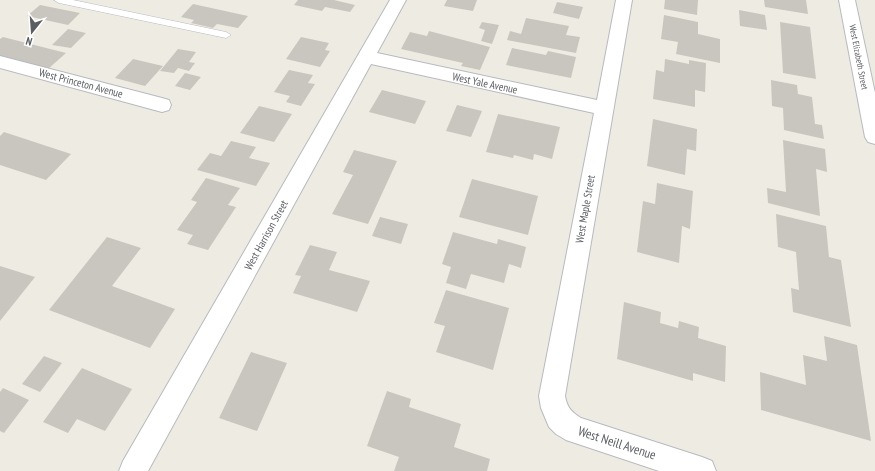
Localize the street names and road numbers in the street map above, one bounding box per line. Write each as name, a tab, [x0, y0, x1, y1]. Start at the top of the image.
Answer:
street label: West Elizabeth Street	[847, 23, 871, 91]
street label: West Princeton Avenue	[38, 65, 125, 101]
street label: West Yale Avenue	[451, 69, 519, 97]
street label: West Maple Street	[572, 174, 598, 244]
street label: West Harrison Street	[241, 198, 291, 272]
street label: West Neill Avenue	[576, 422, 658, 464]

